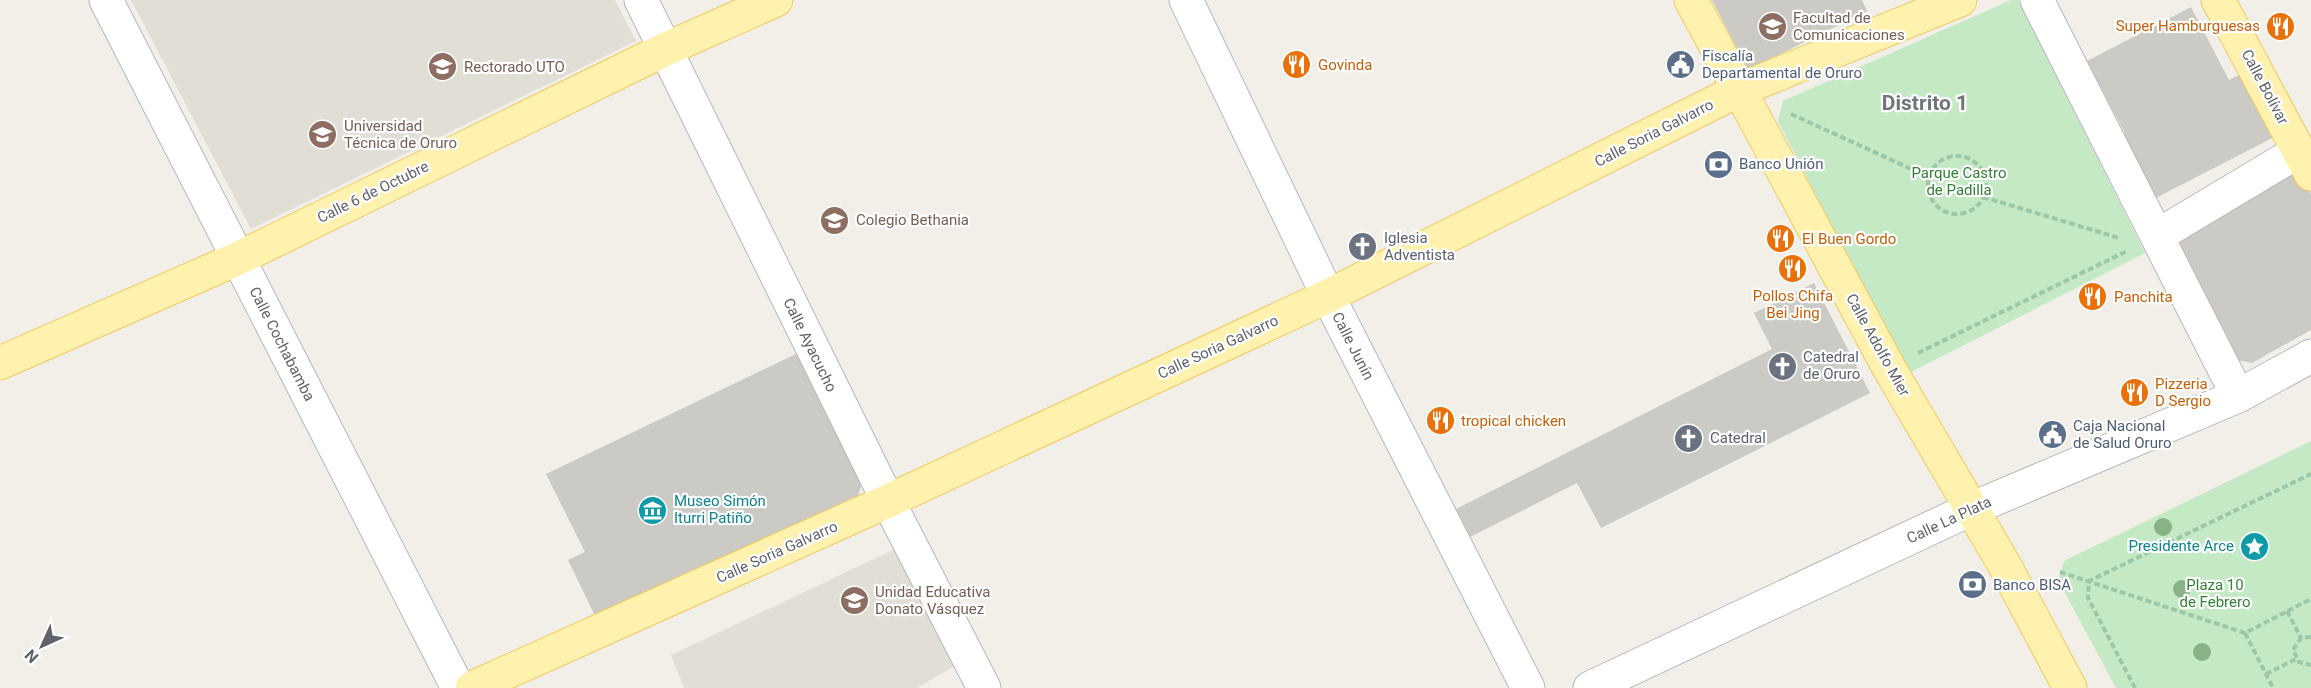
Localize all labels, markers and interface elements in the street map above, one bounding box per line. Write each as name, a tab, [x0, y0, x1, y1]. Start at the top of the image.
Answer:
place label: Facultad de Comunicaciones	[1793, 9, 1905, 44]
restaurant icon: Super Hamburguesas	[2265, 10, 2297, 42]
school or university icon: Facultad de Comunicaciones	[1756, 11, 1788, 43]
place label: Super Hamburguesas	[2116, 17, 2260, 35]
street label: Calle Bolívar	[2238, 46, 2292, 128]
place label: Fiscalía Departamental de Oruro	[1702, 47, 1862, 82]
restaurant icon: Govinda	[1281, 49, 1313, 81]
public building icon: Fiscalía Departamental de Oruro	[1665, 49, 1697, 81]
school or university icon: Rectorado UTO	[427, 51, 459, 83]
place label: Govinda	[1318, 56, 1372, 74]
place label: Rectorado UTO	[464, 58, 565, 76]
district label: Distrito 1	[1882, 91, 1968, 115]
street label: Calle Soria Galvarro	[1592, 95, 1716, 171]
place label: Universidad Técnica de Oruro	[344, 117, 457, 152]
school or university icon: Universidad Técnica de Oruro	[307, 119, 339, 151]
bank icon: Banco Unión	[1702, 148, 1734, 180]
place label: Banco Unión	[1739, 155, 1823, 173]
street label: Calle 6 de Octubre	[314, 157, 432, 227]
park label: Parque Castro de Padilla	[1911, 164, 2007, 199]
school or university icon: Colegio Bethania	[819, 204, 851, 236]
place label: Colegio Bethania	[856, 211, 969, 229]
restaurant icon: El Buen Gordo	[1765, 223, 1797, 255]
place label: Iglesia Adventista	[1384, 229, 1455, 264]
place label: El Buen Gordo	[1802, 230, 1896, 248]
church icon: Iglesia Adventista	[1347, 231, 1379, 263]
restaurant icon: Pollos Chifa Bei Jing	[1777, 253, 1809, 285]
restaurant icon: Panchita	[2077, 281, 2109, 313]
street label: Calle Cochabamba	[245, 284, 319, 404]
place label: Pollos Chifa Bei Jing	[1753, 287, 1833, 322]
place label: Panchita	[2114, 288, 2173, 306]
street label: Calle Adolfo Mier	[1842, 291, 1914, 399]
street label: Calle Ayacucho	[779, 295, 841, 395]
street label: Calle Junín	[1328, 309, 1378, 383]
street label: Calle Soria Galvarro	[1155, 311, 1281, 383]
place label: Catedral de Oruro	[1803, 348, 1860, 383]
church icon: Catedral de Oruro	[1766, 350, 1798, 382]
place label: Pizzeria D Sergio	[2155, 375, 2211, 410]
restaurant icon: Pizzeria D Sergio	[2118, 377, 2150, 409]
restaurant icon: tropical chicken	[1424, 405, 1456, 437]
place label: tropical chicken	[1461, 412, 1566, 430]
place label: Caja Nacional de Salud Oruro	[2073, 417, 2171, 452]
public building icon: Caja Nacional de Salud Oruro	[2036, 419, 2068, 451]
church icon: Catedral	[1673, 422, 1705, 454]
place label: Catedral	[1710, 429, 1766, 447]
place label: Museo Simón Iturri Patiño	[674, 492, 766, 527]
street label: Calle La Plata	[1904, 493, 1994, 547]
museum icon: Museo Simón Iturri Patiño	[637, 494, 669, 526]
street label: Calle Soria Galvarro	[714, 517, 840, 587]
place icon: Presidente Arce	[2239, 530, 2271, 562]
place label: Presidente Arce	[2128, 537, 2234, 555]
bank icon: Banco BISA	[1956, 569, 1988, 601]
place label: Banco BISA	[1993, 576, 2071, 594]
park label: Plaza 10 de Febrero	[2179, 576, 2251, 611]
place label: Unidad Educativa Donato Vásquez	[875, 583, 990, 618]
school or university icon: Unidad Educativa Donato Vásquez	[838, 585, 870, 617]
north arrow	[12, 616, 72, 676]
text: N	[21, 646, 42, 667]

